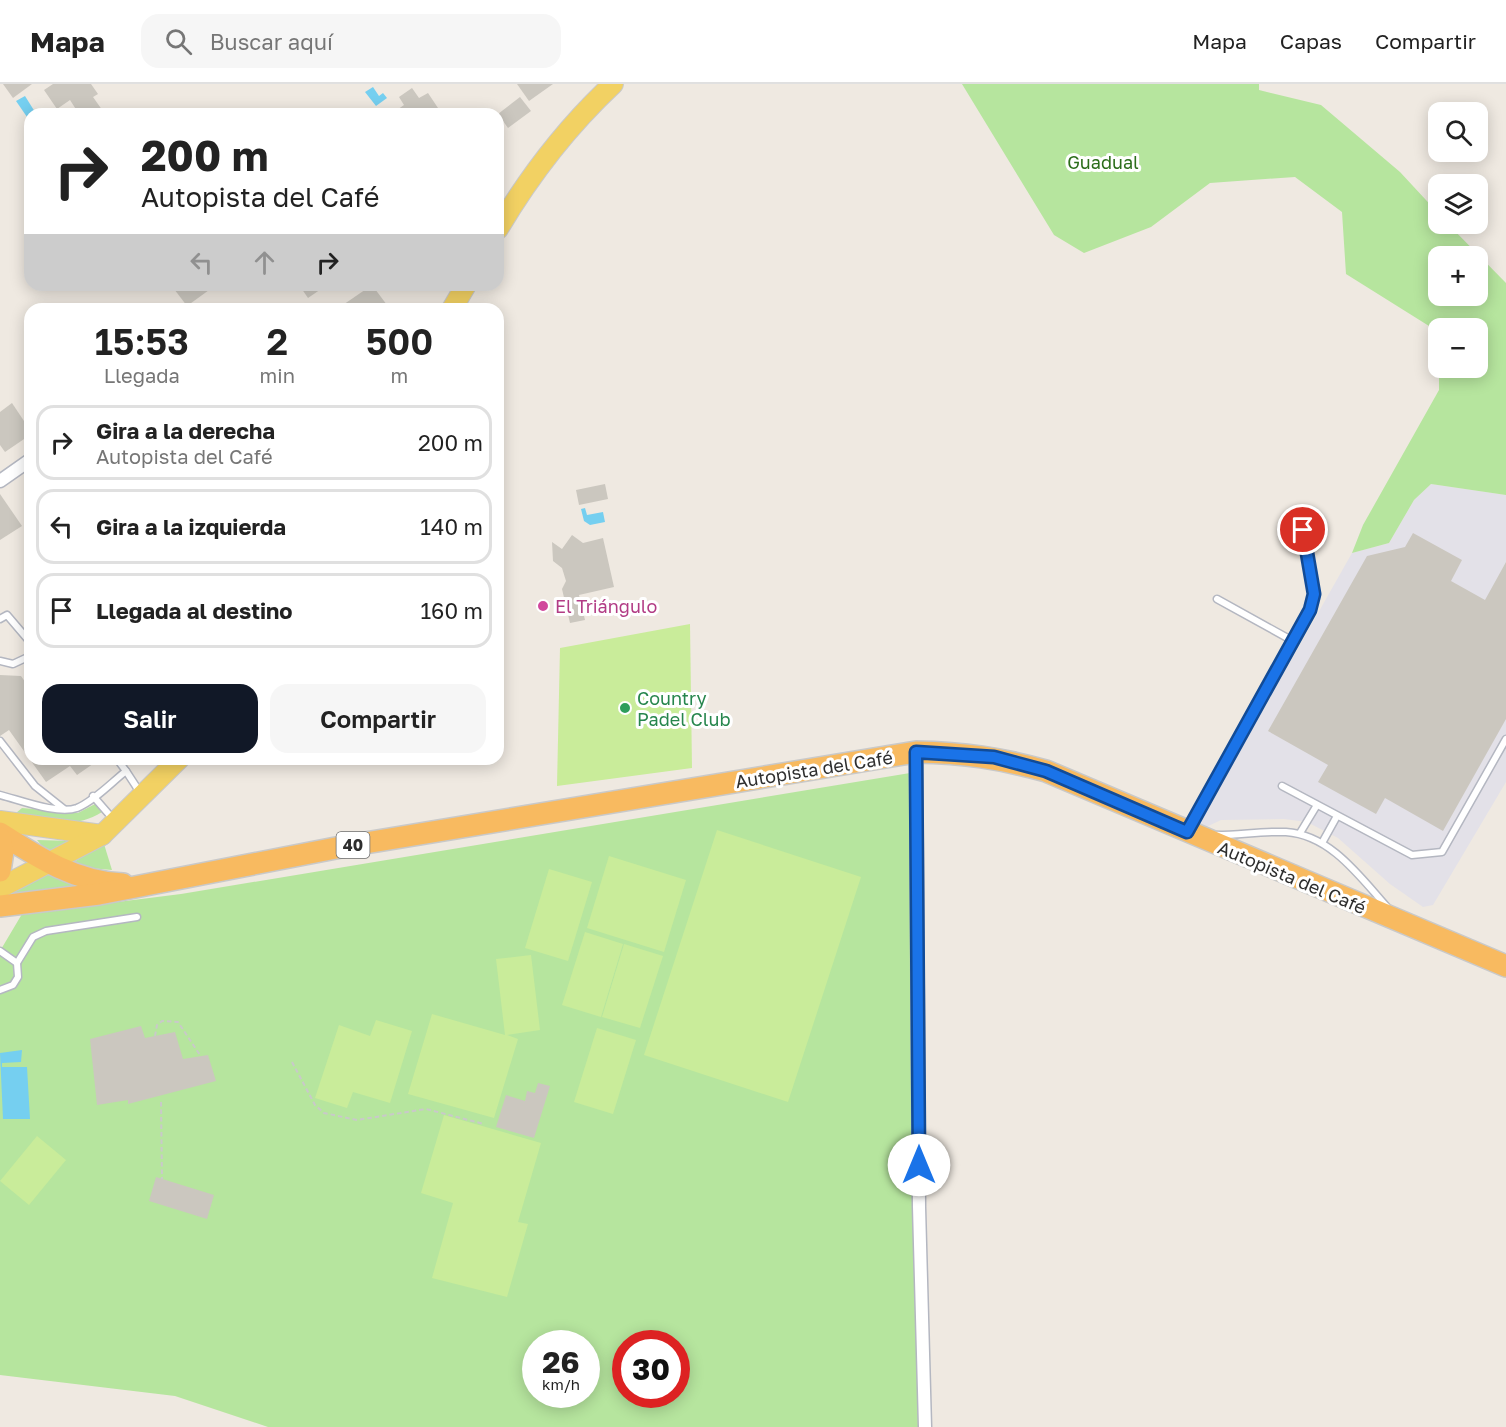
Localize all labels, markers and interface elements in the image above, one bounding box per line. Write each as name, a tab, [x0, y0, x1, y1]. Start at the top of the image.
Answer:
search box	[141, 14, 561, 68]
text: Mapa	[30, 25, 105, 58]
icon: search	[162, 25, 195, 58]
text: Buscar aquí	[210, 28, 333, 55]
text: Mapa	[1192, 28, 1247, 54]
text: Capas	[1280, 28, 1342, 54]
text: Compartir	[1375, 28, 1476, 54]
map controls	[1428, 102, 1488, 378]
button: search	[1428, 102, 1488, 162]
text: 200 m	[141, 130, 268, 180]
icon: right	[42, 132, 120, 210]
park label: Guadual	[1067, 151, 1139, 173]
button: layers	[1428, 174, 1488, 234]
text: Autopista del Café	[141, 181, 379, 213]
icon: left	[185, 246, 218, 279]
icon: ahead	[248, 246, 281, 279]
icon: right	[311, 246, 344, 279]
button: +	[1428, 246, 1488, 306]
button: −	[1428, 318, 1488, 378]
text: 15:53	[95, 320, 189, 363]
text: 2	[266, 320, 288, 363]
text: 500	[366, 320, 433, 363]
text: Llegada	[104, 363, 180, 387]
text: min	[260, 363, 295, 387]
text: m	[391, 363, 408, 387]
text: Gira a la derecha	[96, 417, 275, 444]
icon: right	[45, 426, 78, 459]
text: 200 m	[418, 429, 483, 456]
text: Autopista del Café	[96, 444, 273, 468]
pin	[1277, 504, 1328, 555]
icon: left	[45, 510, 78, 543]
text: Gira a la izquierda	[96, 513, 286, 540]
text: 140 m	[420, 513, 483, 540]
icon: arrive	[1286, 513, 1319, 546]
icon: arrive	[45, 594, 78, 627]
place label: El Triángulo	[555, 595, 657, 617]
text: Llegada al destino	[96, 597, 293, 624]
text: 160 m	[420, 597, 483, 624]
marker: El Triángulo	[536, 599, 550, 613]
button: Salir	[42, 684, 258, 753]
button: Compartir	[270, 684, 486, 753]
place label: Country Padel Club	[637, 687, 731, 730]
marker: Country Padel Club	[618, 701, 632, 715]
street label: Autopista del Café	[734, 746, 894, 792]
road number: 40	[336, 832, 370, 858]
street label: Autopista del Café	[1215, 836, 1369, 918]
position arrow	[887, 1133, 951, 1197]
speed limit sign: 30	[612, 1330, 690, 1408]
text: 26	[542, 1344, 580, 1380]
text: km/h	[542, 1375, 580, 1393]

